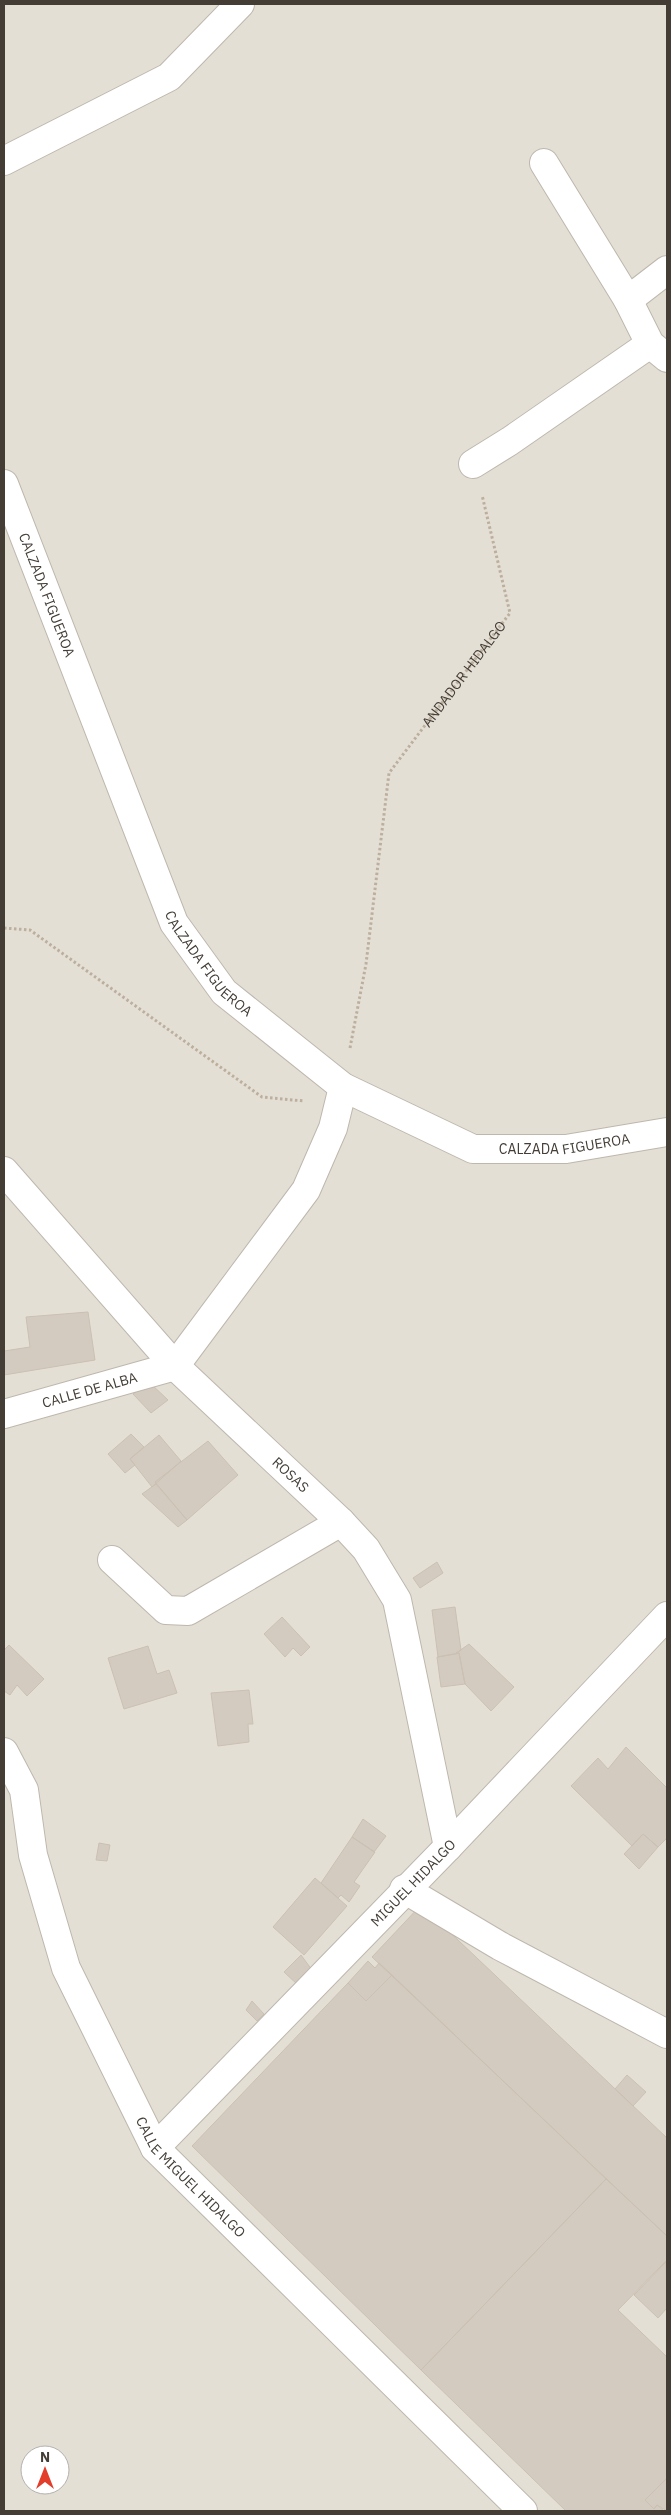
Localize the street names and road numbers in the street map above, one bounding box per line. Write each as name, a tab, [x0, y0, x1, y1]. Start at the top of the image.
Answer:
street label: CALZADA FIGUEROA	[15, 530, 79, 660]
street label: ANDADOR HIDALGO	[418, 617, 510, 731]
street label: CALZADA FIGUEROA	[161, 908, 256, 1020]
street label: CALZADA FIGUEROA	[499, 1129, 631, 1159]
street label: CALLE DE ALBA	[40, 1368, 139, 1412]
street label: ROSAS	[268, 1453, 313, 1496]
street label: MIGUEL HIDALGO	[367, 1835, 460, 1930]
street label: CALLE MIGUEL HIDALGO	[132, 2113, 250, 2241]

